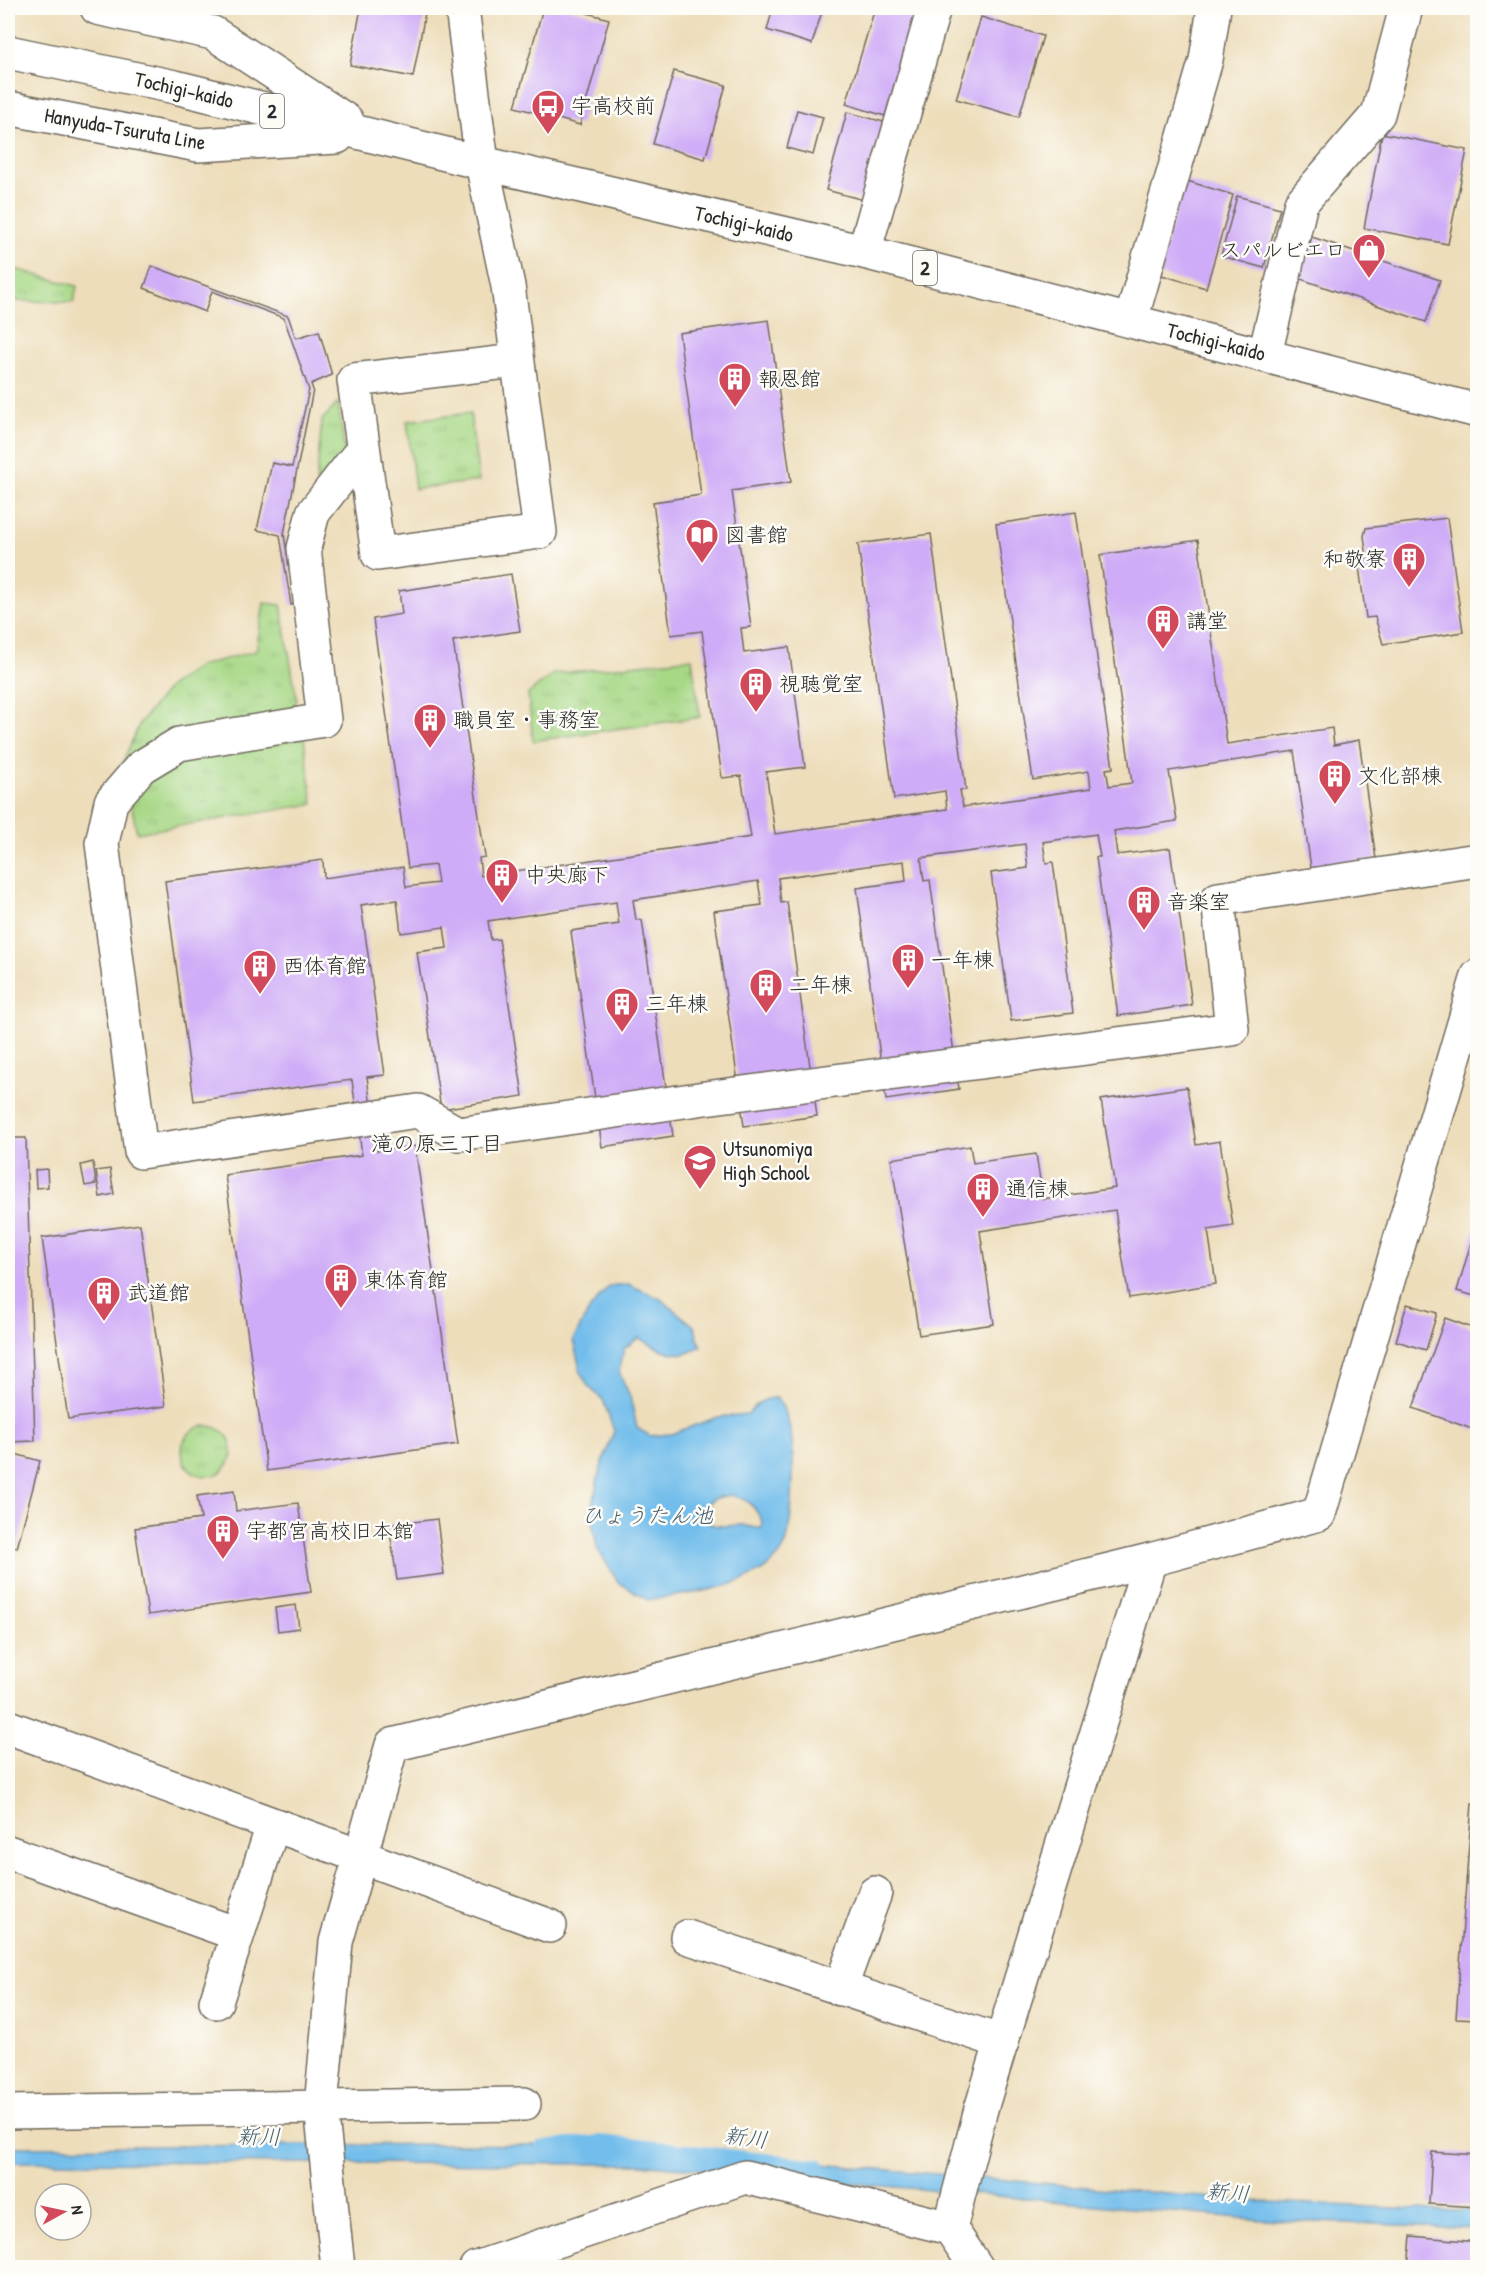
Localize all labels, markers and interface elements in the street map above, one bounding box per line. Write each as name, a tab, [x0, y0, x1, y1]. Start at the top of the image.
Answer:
street label: Tochigi-kaido	[132, 64, 236, 115]
bus stop icon: 宇高校前	[530, 88, 566, 135]
place label: 宇高校前	[571, 91, 655, 120]
road number: 2	[260, 94, 284, 128]
street label: Hanyuda-Tsuruta Line	[42, 100, 208, 157]
street label: Tochigi-kaido	[692, 198, 796, 249]
shop icon: スパルビエロ	[1351, 232, 1387, 279]
place label: スパルビエロ	[1220, 235, 1346, 264]
road number: 2	[913, 251, 937, 285]
street label: Tochigi-kaido	[1164, 315, 1269, 368]
building icon: 報恩館	[717, 361, 753, 408]
place label: 報恩館	[758, 364, 821, 393]
library icon: 図書館	[684, 517, 720, 564]
place label: 図書館	[725, 520, 788, 549]
building icon: 和敬寮	[1391, 541, 1427, 588]
place label: 和敬寮	[1323, 544, 1386, 573]
building icon: 講堂	[1145, 603, 1181, 650]
place label: 講堂	[1186, 606, 1228, 635]
building icon: 視聴覚室	[738, 666, 774, 713]
place label: 視聴覚室	[779, 669, 863, 698]
building icon: 職員室・事務室	[412, 702, 448, 749]
place label: 職員室・事務室	[453, 705, 600, 734]
building icon: 文化部棟	[1317, 758, 1353, 805]
place label: 文化部棟	[1358, 761, 1442, 790]
building icon: 中央廊下	[484, 857, 520, 904]
place label: 中央廊下	[525, 860, 609, 889]
building icon: 音楽室	[1126, 884, 1162, 931]
place label: 音楽室	[1167, 887, 1230, 916]
building icon: 一年棟	[890, 942, 926, 989]
place label: 一年棟	[931, 945, 994, 974]
building icon: 西体育館	[242, 948, 278, 995]
place label: 西体育館	[283, 951, 367, 980]
building icon: 二年棟	[748, 967, 784, 1014]
place label: 二年棟	[789, 970, 852, 999]
building icon: 三年棟	[604, 986, 640, 1033]
place label: 三年棟	[645, 989, 708, 1018]
district label: 滝の原三丁目	[371, 1128, 503, 1158]
place label: Utsunomiya High School	[723, 1134, 812, 1187]
school or university icon: Utsunomiya High School	[682, 1143, 718, 1190]
building icon: 通信棟	[965, 1171, 1001, 1218]
place label: 通信棟	[1006, 1174, 1069, 1203]
building icon: 東体育館	[323, 1262, 359, 1309]
place label: 東体育館	[364, 1265, 448, 1294]
building icon: 武道館	[86, 1275, 122, 1322]
place label: 武道館	[127, 1278, 190, 1307]
water label: ひょうたん池	[581, 1500, 714, 1530]
building icon: 宇都宮高校旧本館	[205, 1513, 241, 1560]
place label: 宇都宮高校旧本館	[246, 1516, 414, 1545]
water label: 新川	[722, 2119, 770, 2155]
water label: 新川	[237, 2121, 281, 2151]
water label: 新川	[1205, 2175, 1251, 2209]
north arrow	[33, 2182, 93, 2242]
text: N	[66, 2204, 89, 2216]

